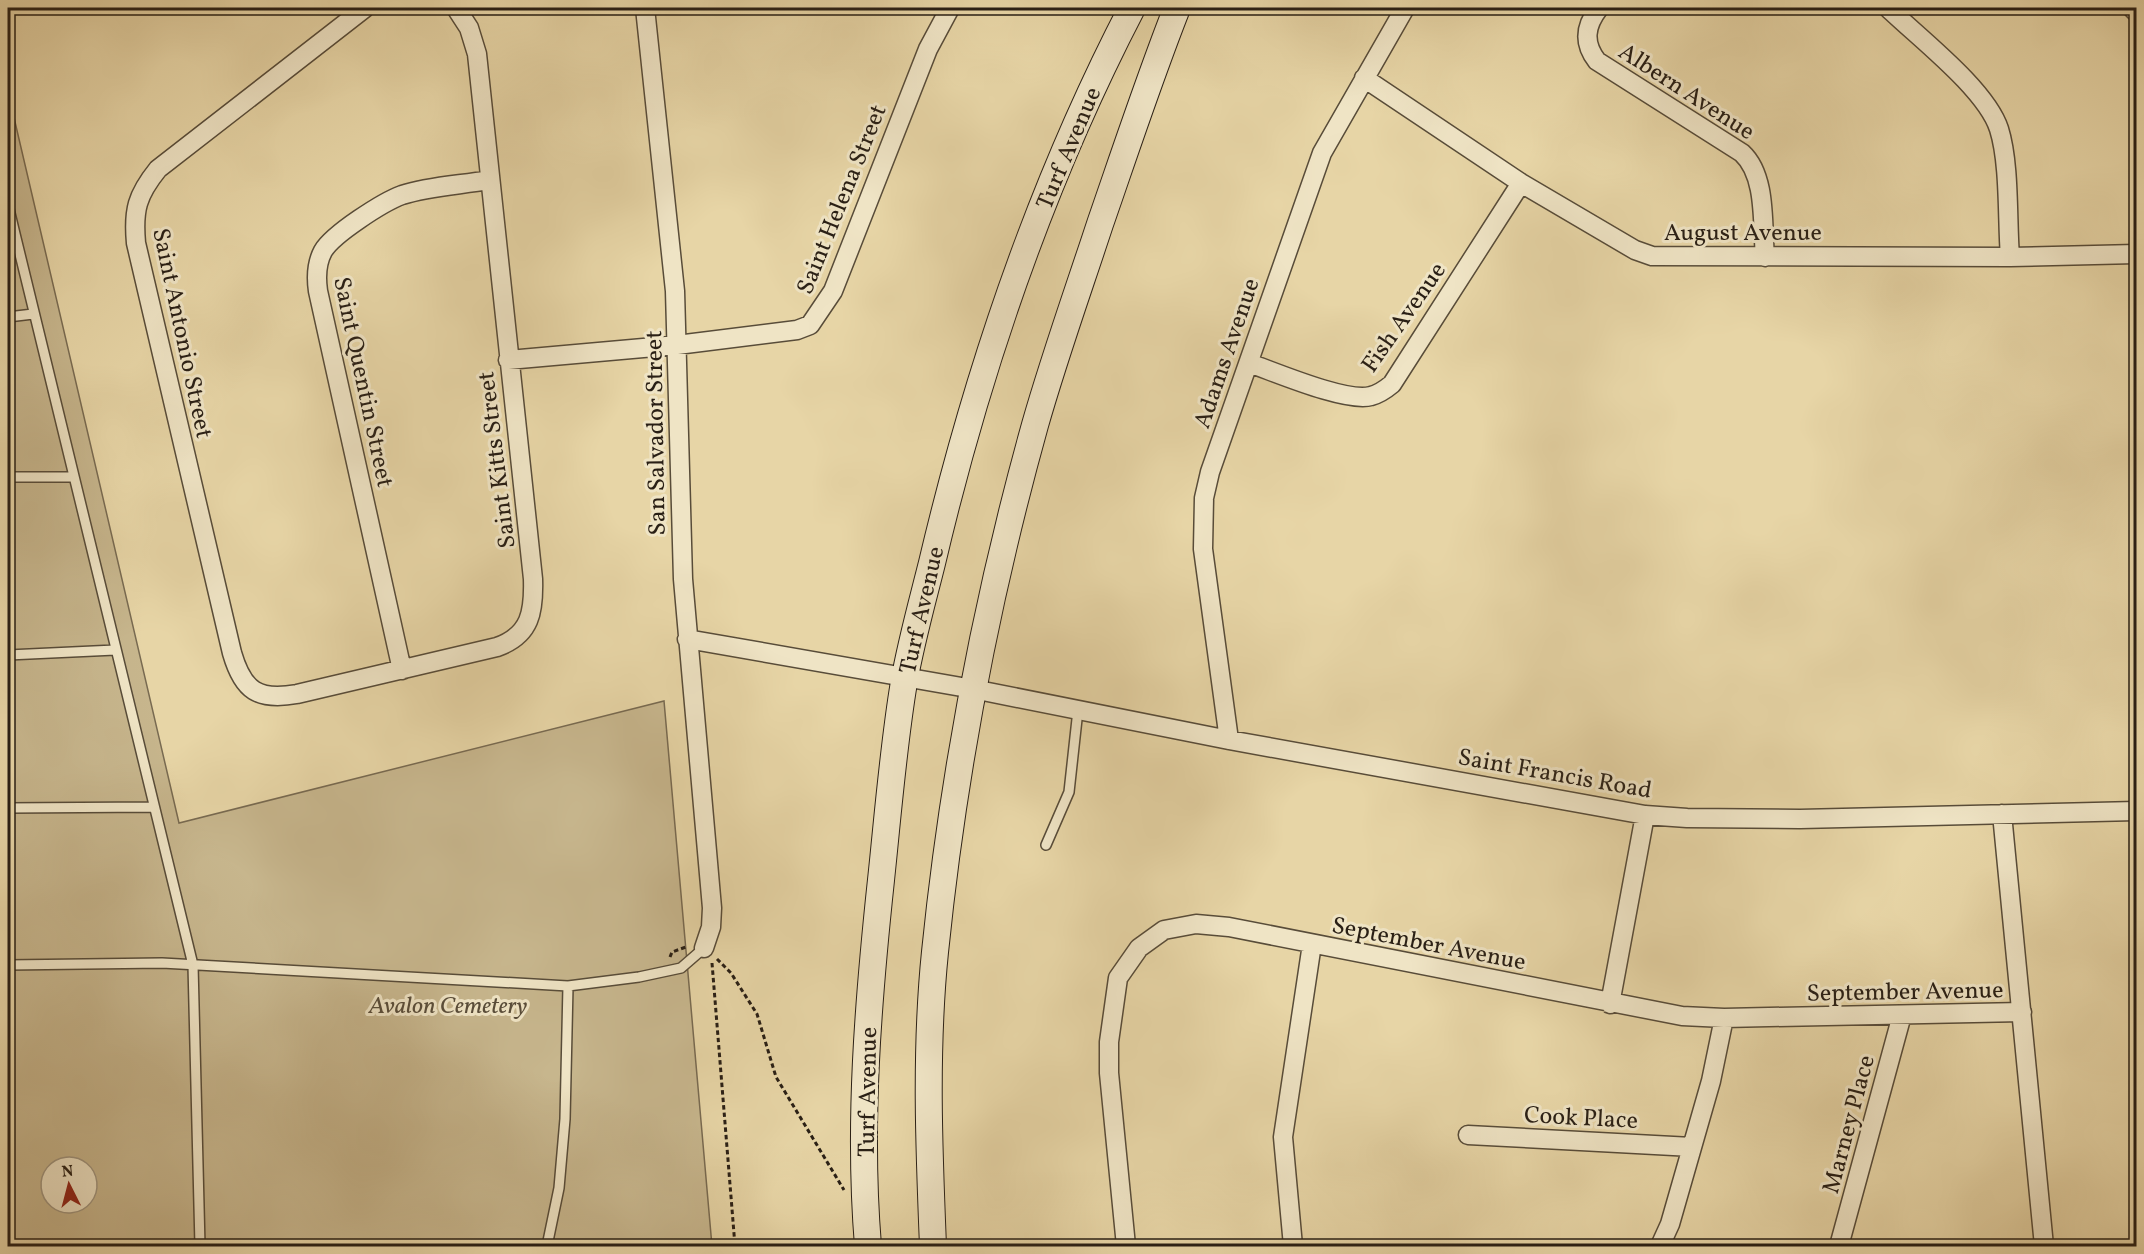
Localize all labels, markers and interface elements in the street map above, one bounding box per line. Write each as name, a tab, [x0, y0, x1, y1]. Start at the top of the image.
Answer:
street label: Albern Avenue	[1611, 36, 1761, 149]
street label: Turf Avenue	[1029, 82, 1111, 215]
street label: Saint Helena Street	[789, 100, 896, 300]
street label: August Avenue	[1664, 217, 1822, 251]
street label: Saint Antonio Street	[142, 225, 220, 442]
street label: Fish Avenue	[1354, 256, 1455, 380]
street label: Saint Quentin Street	[323, 274, 401, 491]
street label: Adams Avenue	[1186, 274, 1269, 433]
street label: San Salvador Street	[638, 330, 676, 536]
street label: Saint Kitts Street	[470, 369, 526, 550]
street label: Turf Avenue	[892, 543, 954, 678]
street label: Saint Francis Road	[1455, 741, 1654, 809]
street label: September Avenue	[1329, 909, 1529, 980]
street label: September Avenue	[1806, 974, 2004, 1012]
park label: Avalon Cemetery	[368, 990, 527, 1024]
street label: Turf Avenue	[851, 1027, 887, 1157]
street label: Marney Place	[1815, 1052, 1885, 1198]
street label: Cook Place	[1523, 1099, 1639, 1139]
north arrow	[39, 1155, 99, 1215]
text: N	[61, 1160, 75, 1184]

